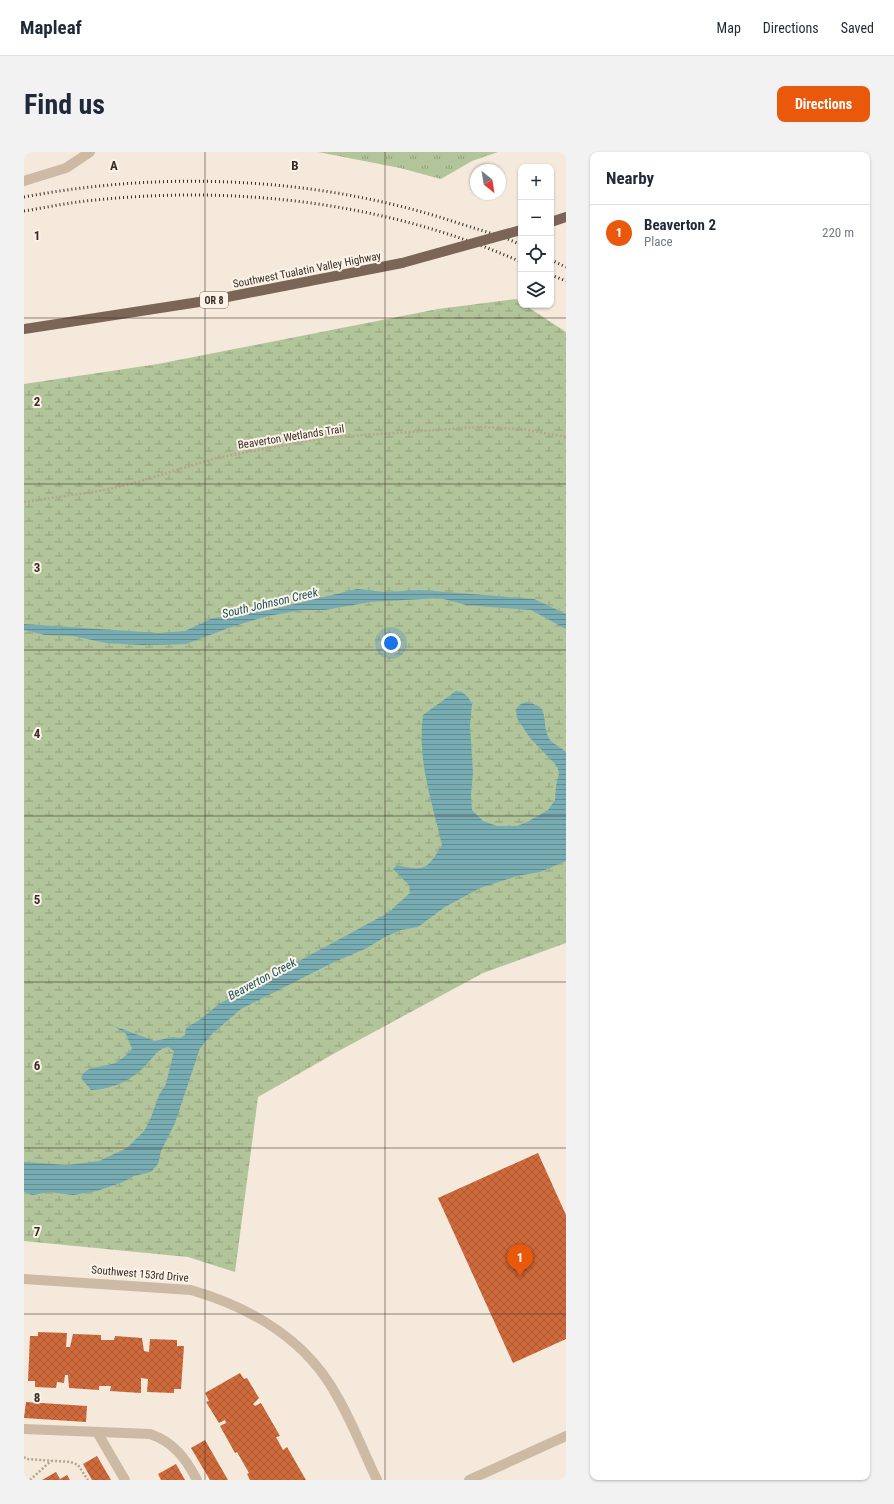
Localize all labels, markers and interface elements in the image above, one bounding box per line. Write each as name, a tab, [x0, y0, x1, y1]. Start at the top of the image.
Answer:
text: Mapleaf	[20, 16, 82, 39]
text: Map	[717, 20, 741, 36]
text: Directions	[763, 20, 819, 36]
text: Saved	[841, 20, 874, 36]
button: Directions	[777, 86, 870, 122]
text: Find us	[24, 88, 105, 121]
text: A	[110, 158, 118, 173]
text: B	[291, 158, 299, 173]
north arrow	[470, 164, 506, 200]
map controls	[518, 164, 554, 308]
button: +	[518, 164, 554, 200]
text: Nearby	[606, 168, 654, 188]
button: −	[518, 200, 554, 236]
text: Beaverton 2	[644, 216, 716, 234]
text: 1	[616, 225, 622, 240]
text: 220 m	[822, 225, 854, 240]
text: 1	[34, 228, 40, 243]
text: Place	[644, 234, 673, 249]
button: locate	[518, 236, 554, 272]
street label: Southwest Tualatin Valley Highway	[232, 249, 383, 291]
button: layers	[518, 272, 554, 308]
road number: OR 8	[200, 292, 228, 308]
text: 2	[34, 394, 41, 409]
street label: Beaverton Wetlands Trail	[237, 422, 345, 452]
text: 3	[34, 560, 40, 575]
water label: South Johnson Creek	[221, 585, 320, 621]
your location	[381, 633, 401, 653]
text: 4	[34, 726, 41, 741]
text: 5	[34, 892, 41, 907]
water label: Beaverton Creek	[226, 955, 299, 1003]
text: 6	[34, 1058, 41, 1073]
text: 7	[34, 1224, 41, 1239]
pin: 1	[507, 1244, 533, 1277]
street label: Southwest 153rd Drive	[91, 1263, 189, 1285]
text: 8	[34, 1390, 40, 1405]

